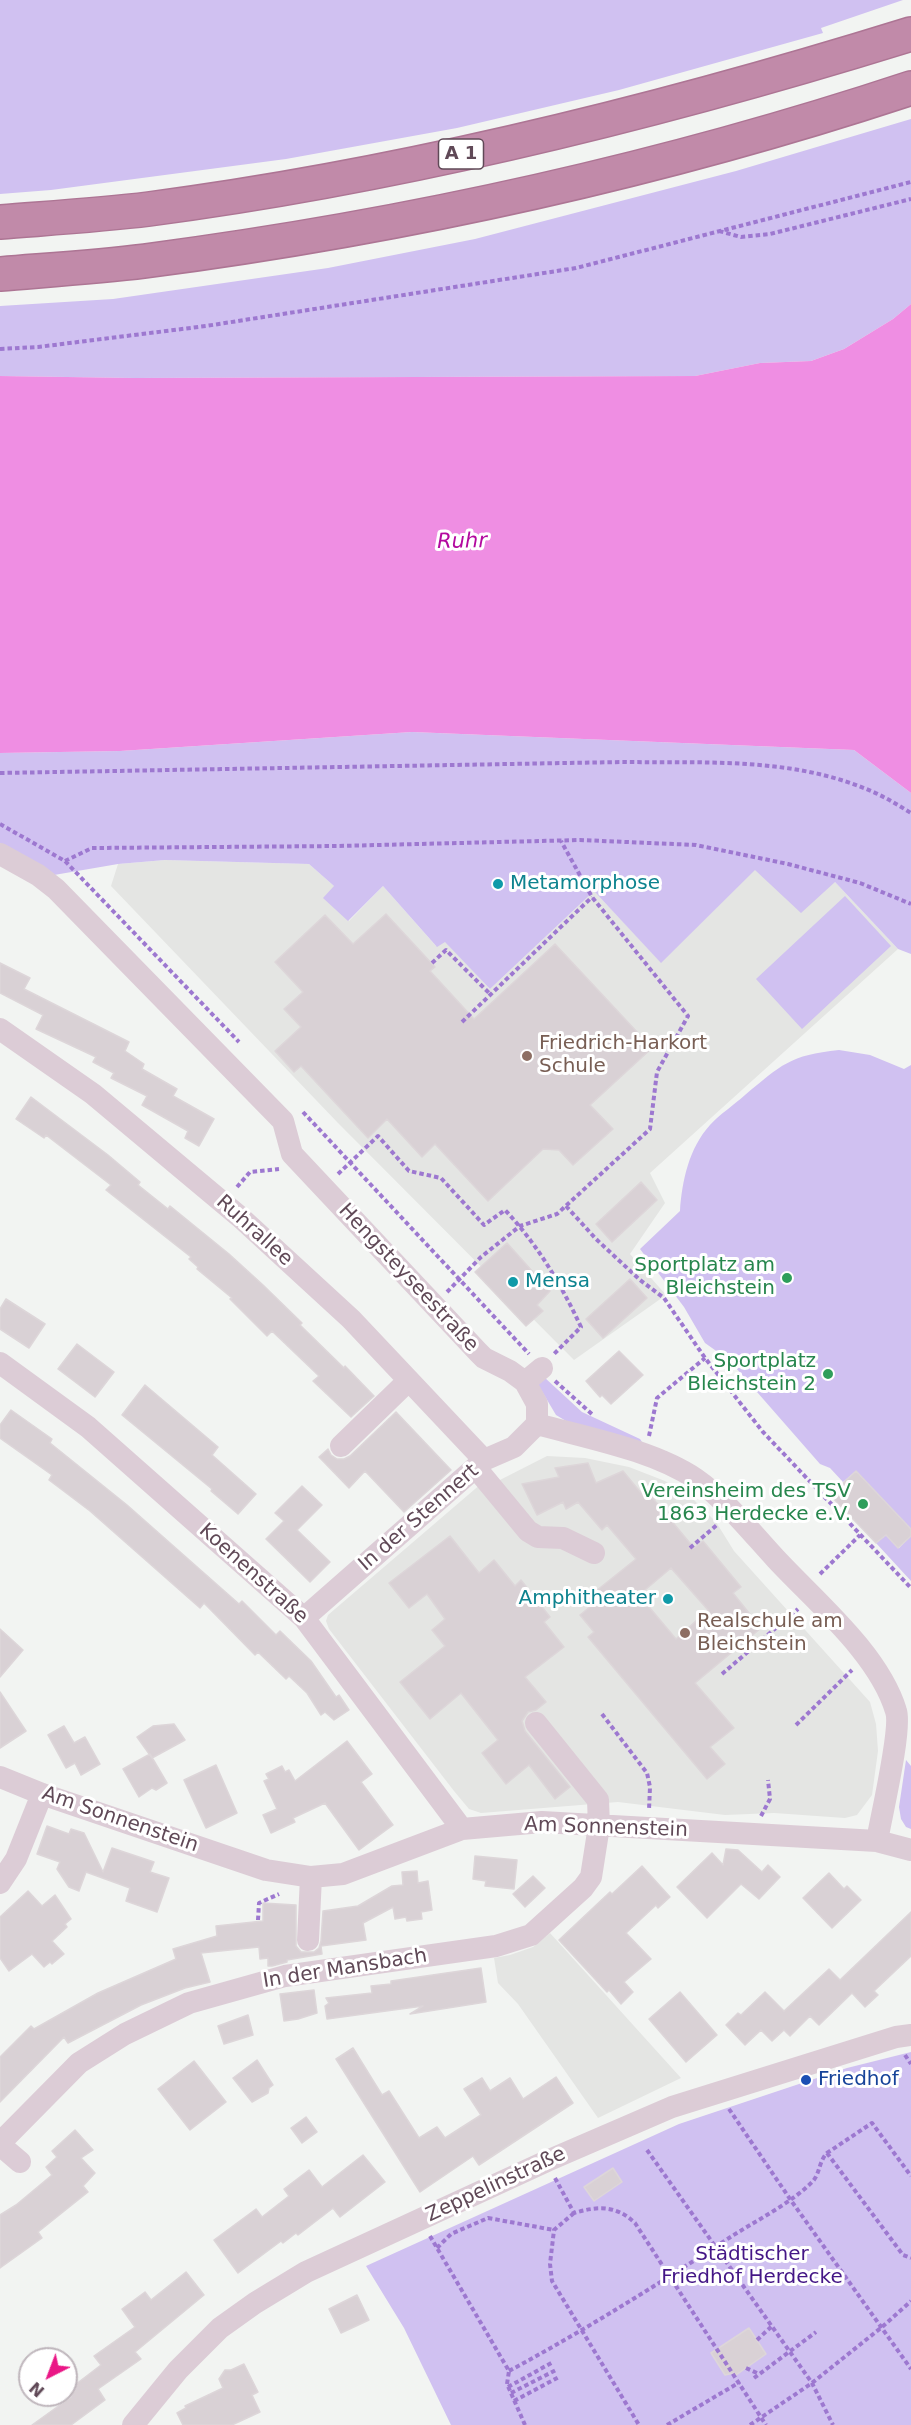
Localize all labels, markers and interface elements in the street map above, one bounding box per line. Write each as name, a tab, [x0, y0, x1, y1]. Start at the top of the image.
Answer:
road number: A 1	[438, 139, 484, 169]
water label: Ruhr	[437, 529, 487, 555]
place label: Metamorphose	[510, 872, 660, 896]
marker: Metamorphose	[491, 877, 505, 891]
place label: Friedrich-Harkort Schule	[539, 1032, 707, 1079]
marker: Friedrich-Harkort Schule	[520, 1049, 534, 1063]
street label: Ruhrallee	[211, 1190, 297, 1272]
street label: Hengsteyseestraße	[333, 1199, 483, 1357]
place label: Sportplatz am Bleichstein	[634, 1254, 775, 1301]
place label: Mensa	[525, 1270, 590, 1294]
marker: Sportplatz am Bleichstein	[780, 1271, 794, 1285]
marker: Mensa	[506, 1275, 520, 1289]
place label: Sportplatz Bleichstein 2	[687, 1350, 816, 1397]
marker: Sportplatz Bleichstein 2	[821, 1367, 835, 1381]
street label: In der Stennert	[354, 1459, 484, 1577]
place label: Vereinsheim des TSV 1863 Herdecke e.V.	[641, 1480, 851, 1527]
marker: Vereinsheim des TSV 1863 Herdecke e.V.	[856, 1497, 870, 1511]
street label: Koenenstraße	[194, 1519, 312, 1629]
place label: Amphitheater	[518, 1587, 656, 1611]
marker: Amphitheater	[661, 1592, 675, 1606]
place label: Realschule am Bleichstein	[697, 1610, 843, 1657]
marker: Realschule am Bleichstein	[678, 1626, 692, 1640]
street label: Am Sonnenstein	[39, 1782, 201, 1858]
street label: Am Sonnenstein	[524, 1813, 688, 1843]
street label: In der Mansbach	[261, 1944, 429, 1994]
place label: Friedhof	[818, 2068, 899, 2092]
marker: Friedhof	[799, 2073, 813, 2087]
street label: Zeppelinstraße	[422, 2142, 570, 2228]
park label: Städtischer Friedhof Herdecke	[661, 2243, 843, 2290]
north arrow	[18, 2347, 78, 2407]
text: N	[26, 2378, 48, 2401]

